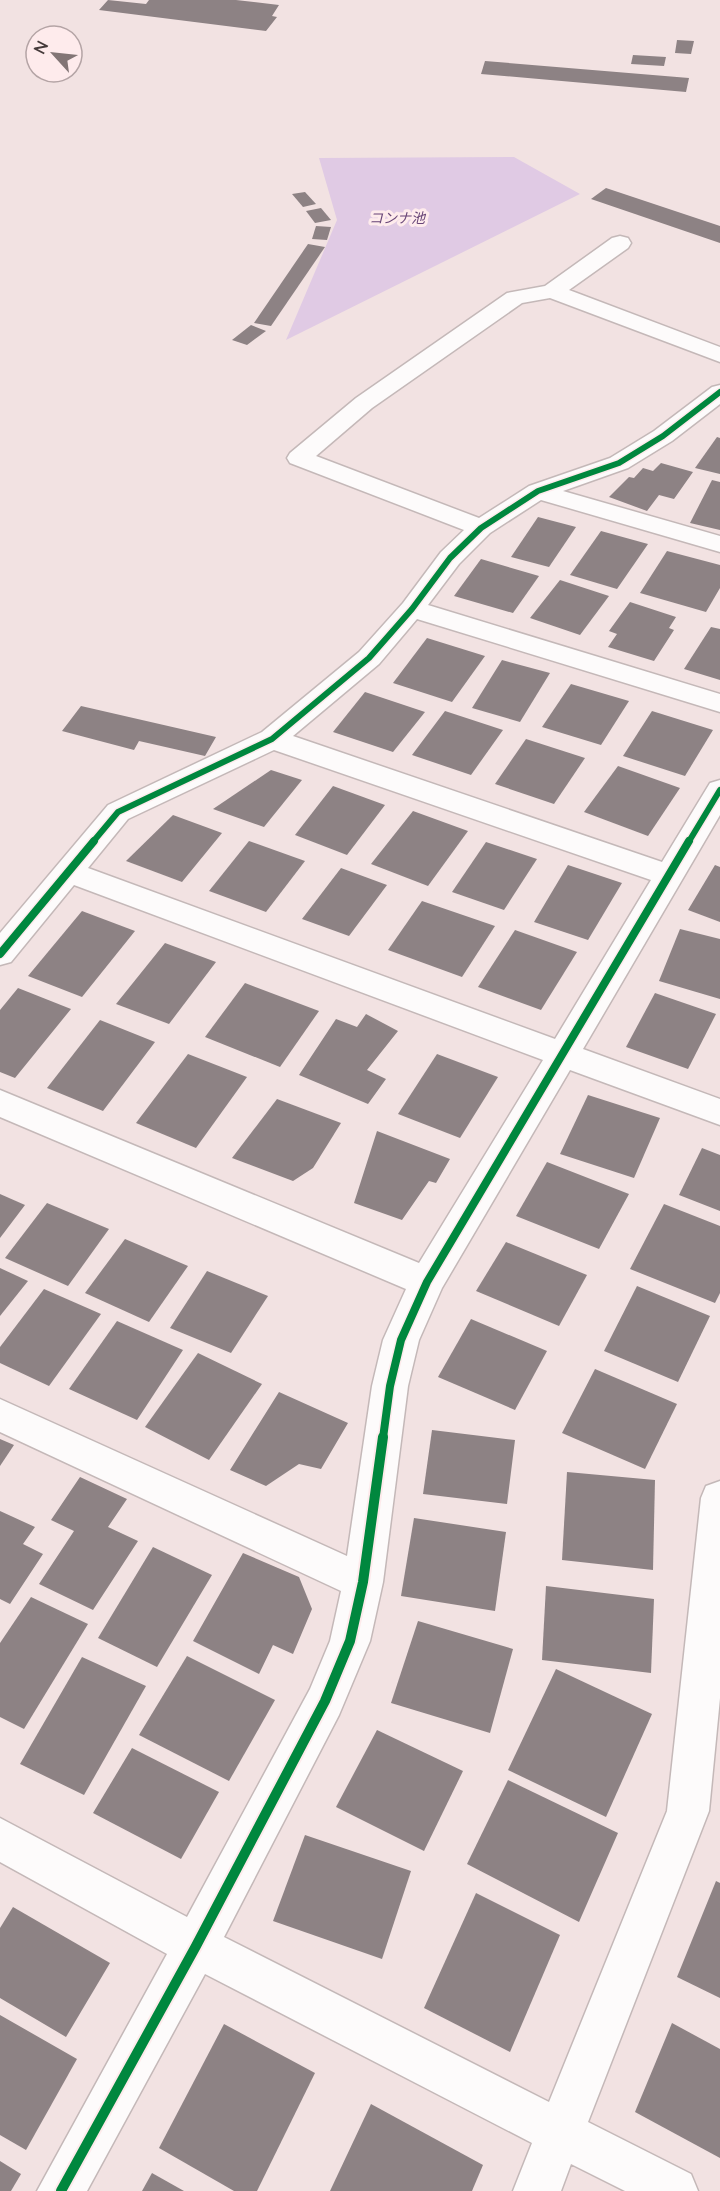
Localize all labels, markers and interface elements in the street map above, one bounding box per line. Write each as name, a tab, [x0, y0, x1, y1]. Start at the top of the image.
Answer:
north arrow	[24, 24, 84, 84]
text: N	[29, 37, 51, 57]
water label: コンナ池	[369, 209, 427, 226]

